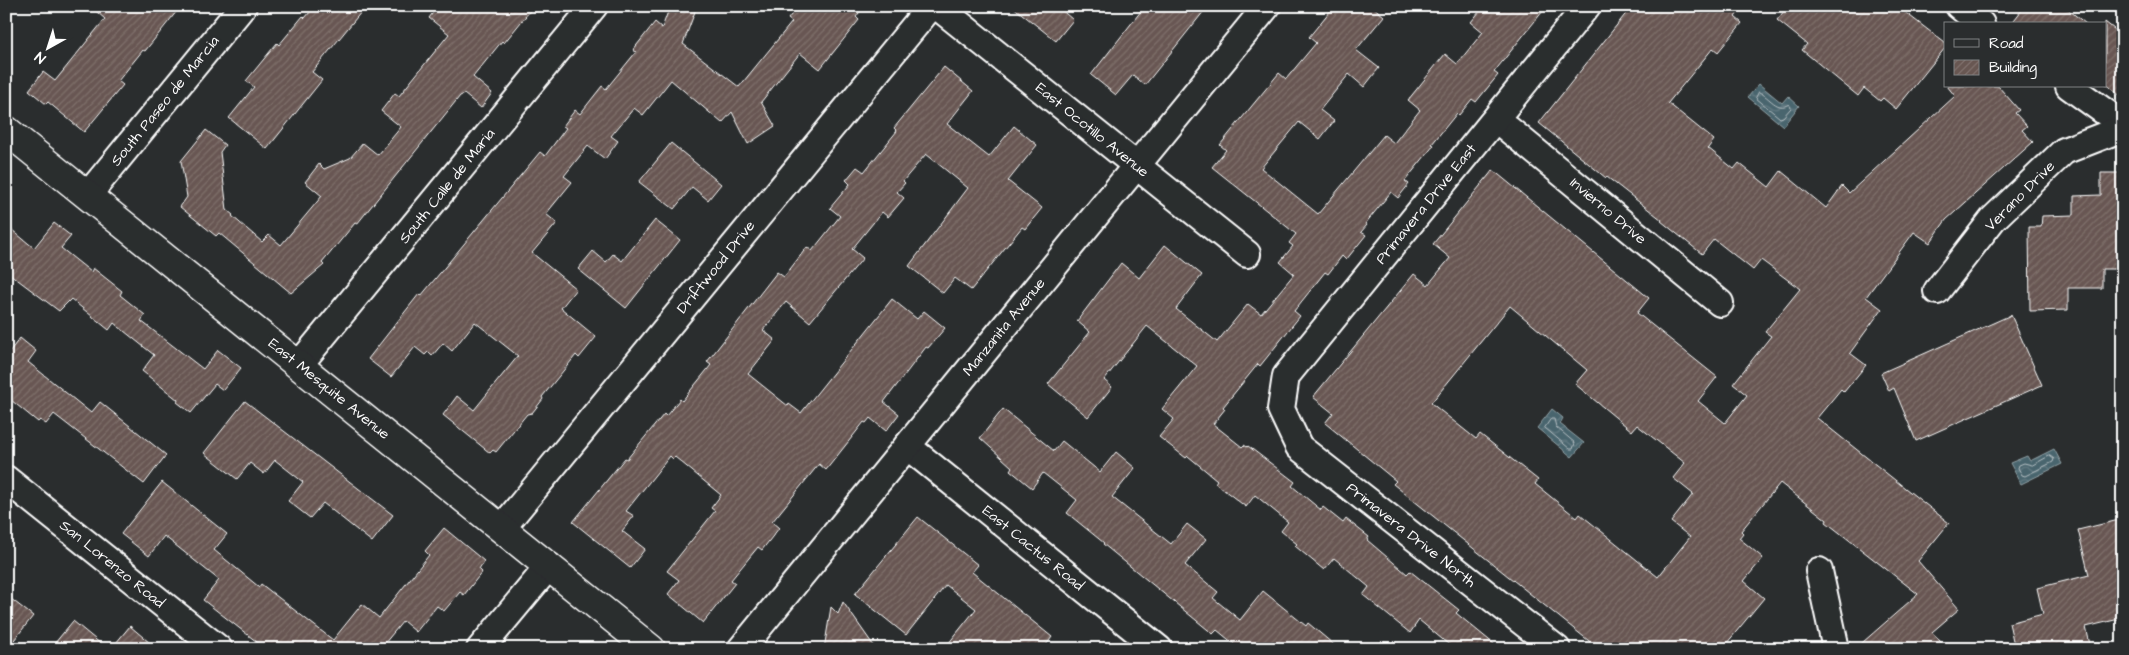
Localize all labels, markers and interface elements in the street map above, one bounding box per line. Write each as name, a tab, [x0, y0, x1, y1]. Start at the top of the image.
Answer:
north arrow	[22, 22, 72, 72]
legend	[1944, 22, 2106, 88]
street label: South Paseo de Marcia	[106, 31, 224, 171]
text: Road	[1989, 33, 2024, 54]
text: N	[31, 47, 50, 68]
text: Building	[1989, 57, 2037, 79]
street label: East Ocotillo Avenue	[1031, 78, 1153, 182]
street label: South Calle de Maria	[394, 124, 500, 248]
street label: Primavera Drive East	[1371, 139, 1481, 269]
street label: Verano Drive	[1980, 156, 2060, 236]
street label: Invierno Drive	[1565, 173, 1651, 249]
street label: Driftwood Drive	[672, 216, 760, 318]
street label: Manzanita Avenue	[958, 273, 1050, 381]
street label: East Mesquite Avenue	[264, 333, 394, 445]
street label: Primavera Drive North	[1342, 478, 1481, 593]
street label: East Cactus Road	[978, 500, 1089, 596]
street label: San Lorenzo Road	[55, 515, 169, 613]

